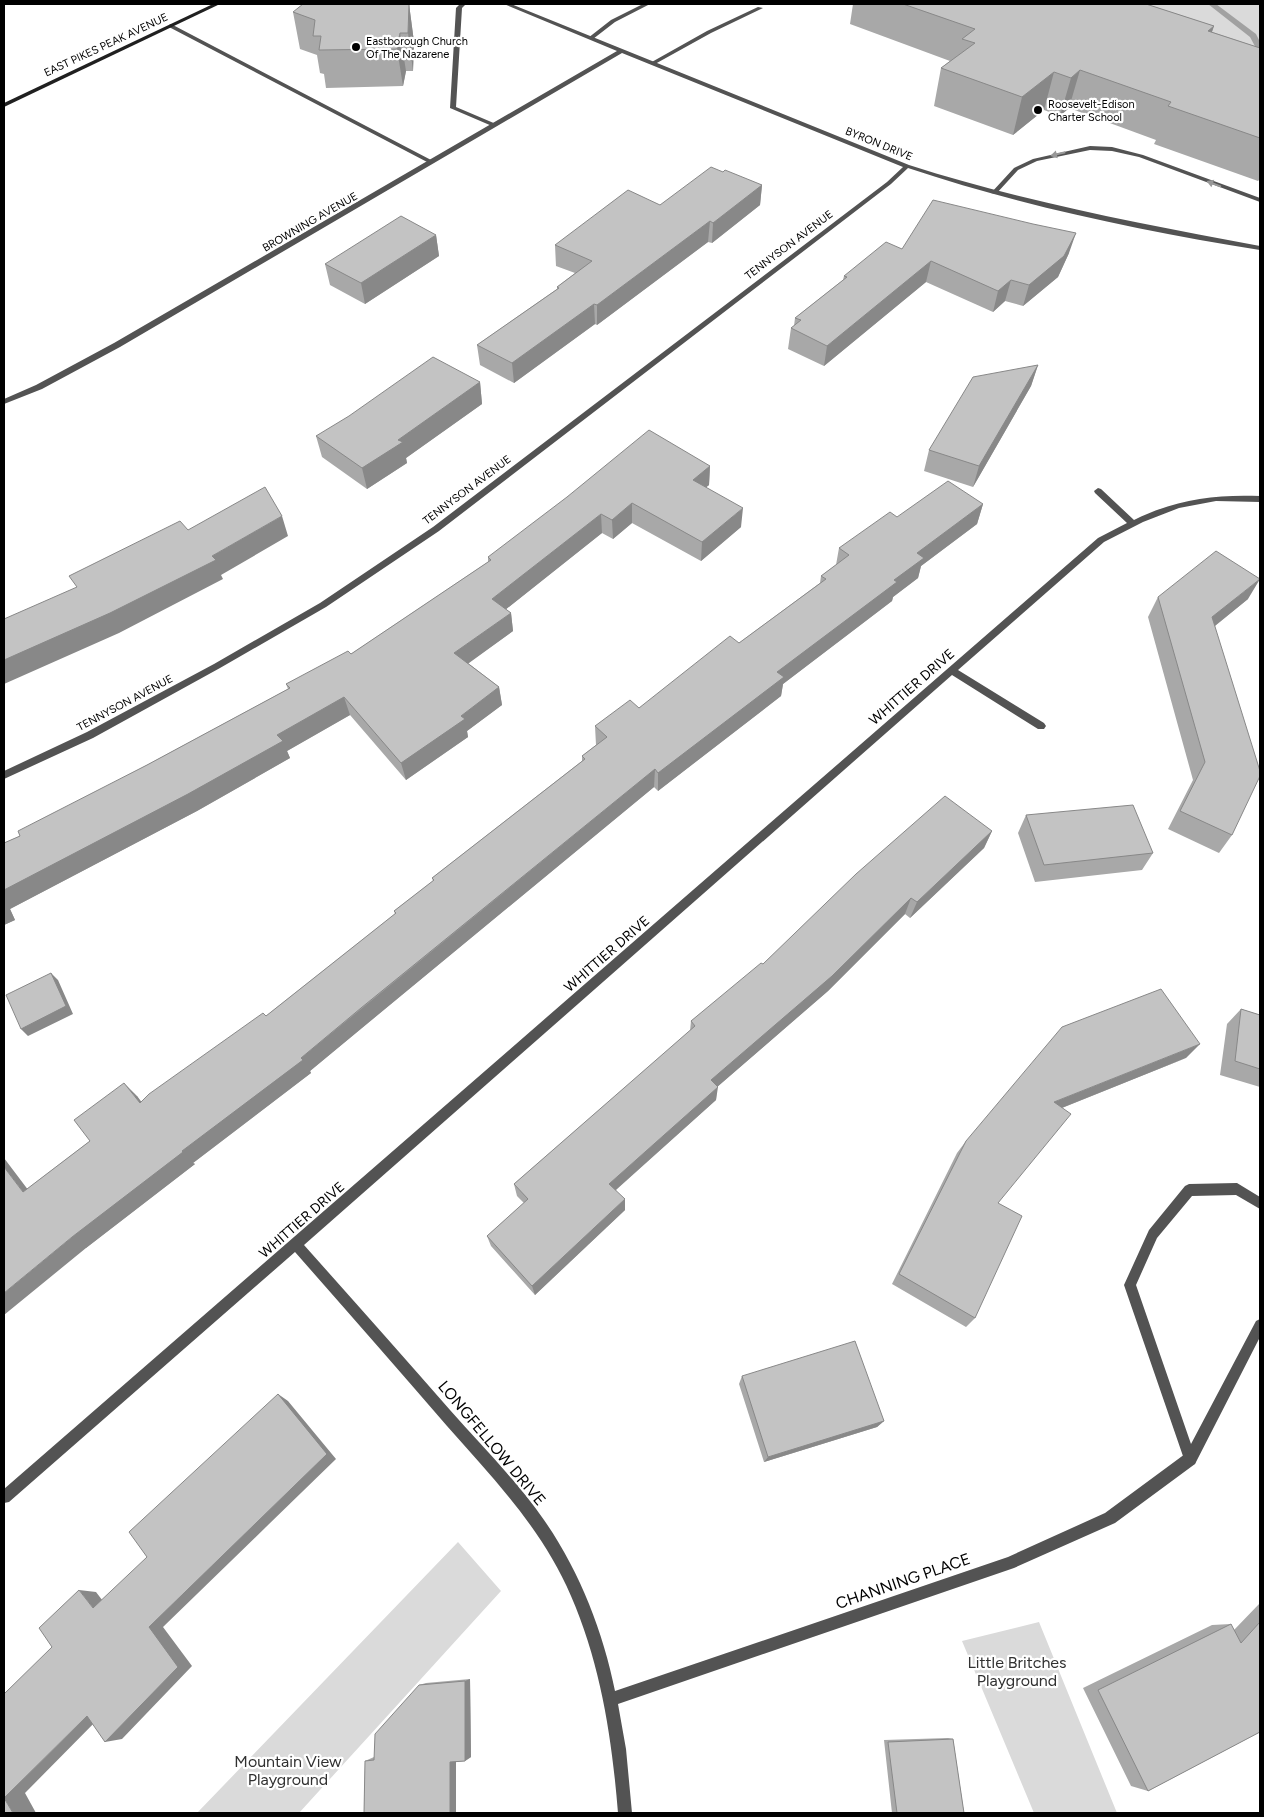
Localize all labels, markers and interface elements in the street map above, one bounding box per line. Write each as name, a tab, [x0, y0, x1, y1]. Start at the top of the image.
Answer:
street label: EAST PIKES PEAK AVENUE	[42, 11, 170, 79]
place label: Eastborough Church Of The Nazarene	[366, 35, 468, 61]
marker: Eastborough Church Of The Nazarene	[350, 41, 362, 53]
place label: Roosevelt-Edison Charter School	[1048, 98, 1135, 124]
marker: Roosevelt-Edison Charter School	[1032, 104, 1044, 116]
street label: BYRON DRIVE	[843, 125, 915, 163]
one-way arrow	[1051, 150, 1066, 158]
one-way arrow	[1207, 180, 1221, 188]
street label: BROWNING AVENUE	[260, 189, 360, 255]
street label: TENNYSON AVENUE	[742, 208, 836, 282]
street label: TENNYSON AVENUE	[420, 453, 514, 527]
street label: WHITTIER DRIVE	[866, 645, 958, 729]
street label: TENNYSON AVENUE	[75, 672, 175, 734]
street label: WHITTIER DRIVE	[561, 912, 653, 996]
street label: WHITTIER DRIVE	[256, 1178, 348, 1262]
street label: LONGFELLOW DRIVE	[434, 1377, 550, 1509]
street label: CHANNING PLACE	[833, 1549, 973, 1613]
park label: Little Britches Playground	[967, 1653, 1067, 1690]
park label: Mountain View Playground	[234, 1752, 342, 1789]

